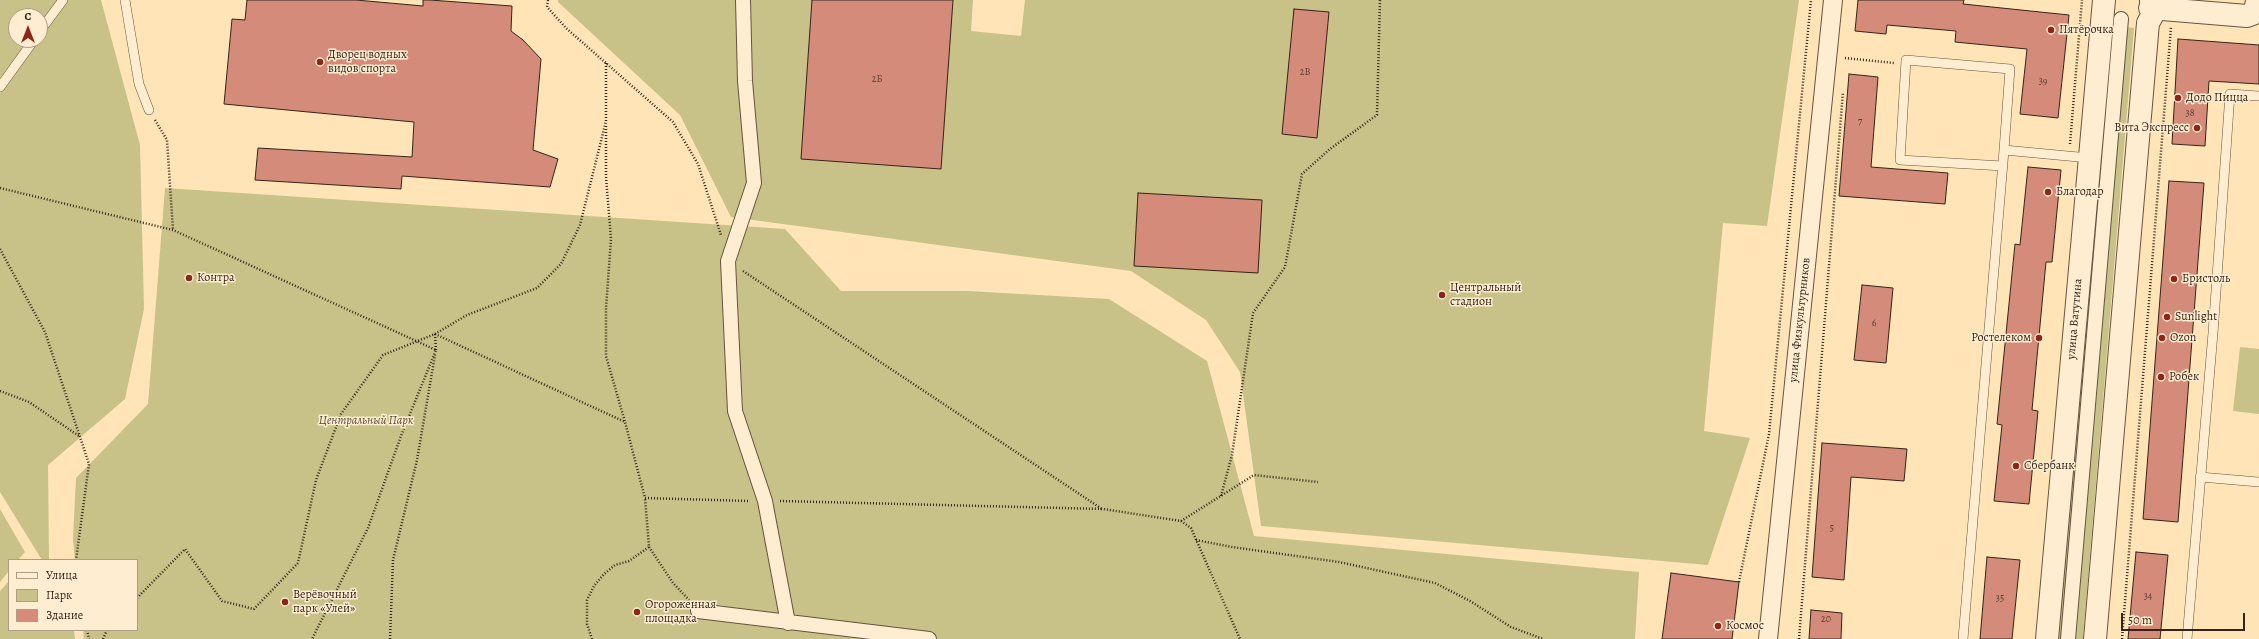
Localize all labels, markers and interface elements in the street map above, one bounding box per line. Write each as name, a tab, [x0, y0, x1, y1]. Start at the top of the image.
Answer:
north arrow	[8, 8, 48, 48]
text: С	[25, 9, 31, 24]
place label: Пятёрочка	[2059, 23, 2114, 37]
marker: Пятёрочка	[2046, 25, 2056, 35]
place label: Дворец водных видов спорта	[328, 48, 407, 76]
marker: Дворец водных видов спорта	[315, 57, 325, 67]
house number: 2В	[1300, 67, 1310, 79]
house number: 2Б	[872, 74, 882, 86]
house number: 39	[2039, 76, 2047, 88]
place label: Додо Пицца	[2186, 91, 2248, 105]
marker: Додо Пицца	[2173, 93, 2183, 103]
house number: 38	[2185, 108, 2195, 120]
house number: 7	[1858, 116, 1862, 128]
place label: Вита Экспресс	[2114, 121, 2189, 135]
marker: Вита Экспресс	[2192, 123, 2202, 133]
place label: Благодар	[2056, 185, 2103, 199]
marker: Благодар	[2043, 187, 2053, 197]
street label: улица Физкультурников	[1786, 257, 1814, 383]
place label: Контра	[197, 271, 235, 285]
place label: Бристоль	[2182, 272, 2230, 286]
marker: Контра	[184, 273, 194, 283]
marker: Бристоль	[2169, 274, 2179, 284]
street label: улица Ватутина	[2064, 278, 2086, 360]
place label: Центральный стадион	[1450, 281, 1521, 309]
marker: Центральный стадион	[1437, 290, 1447, 300]
place label: Sunlight	[2175, 310, 2217, 324]
marker: Sunlight	[2162, 312, 2172, 322]
house number: 6	[1872, 318, 1876, 330]
place label: Ростелеком	[1971, 331, 2031, 345]
place label: Ozon	[2170, 331, 2196, 345]
marker: Ростелеком	[2034, 333, 2044, 343]
marker: Ozon	[2157, 333, 2167, 343]
place label: Робек	[2169, 370, 2199, 384]
marker: Робек	[2156, 372, 2166, 382]
park label: Центральный Парк	[319, 414, 413, 428]
place label: Сбербанк	[2024, 459, 2074, 473]
marker: Сбербанк	[2011, 461, 2021, 471]
house number: 5	[1830, 523, 1834, 535]
legend	[8, 559, 138, 631]
text: Улица	[46, 567, 77, 583]
text: Парк	[46, 587, 72, 603]
place label: Верёвочный парк «Улей»	[293, 588, 357, 616]
house number: 34	[2144, 591, 2152, 603]
house number: 35	[1996, 593, 2004, 605]
marker: Верёвочный парк «Улей»	[280, 597, 290, 607]
place label: Огороженная площадка	[645, 598, 716, 626]
scale bar	[2123, 605, 2247, 631]
text: Здание	[46, 607, 83, 623]
marker: Огороженная площадка	[632, 607, 642, 617]
text: 50 m	[2128, 612, 2152, 628]
house number: 20	[1821, 614, 1831, 626]
place label: Космос	[1726, 619, 1764, 633]
marker: Космос	[1713, 621, 1723, 631]

